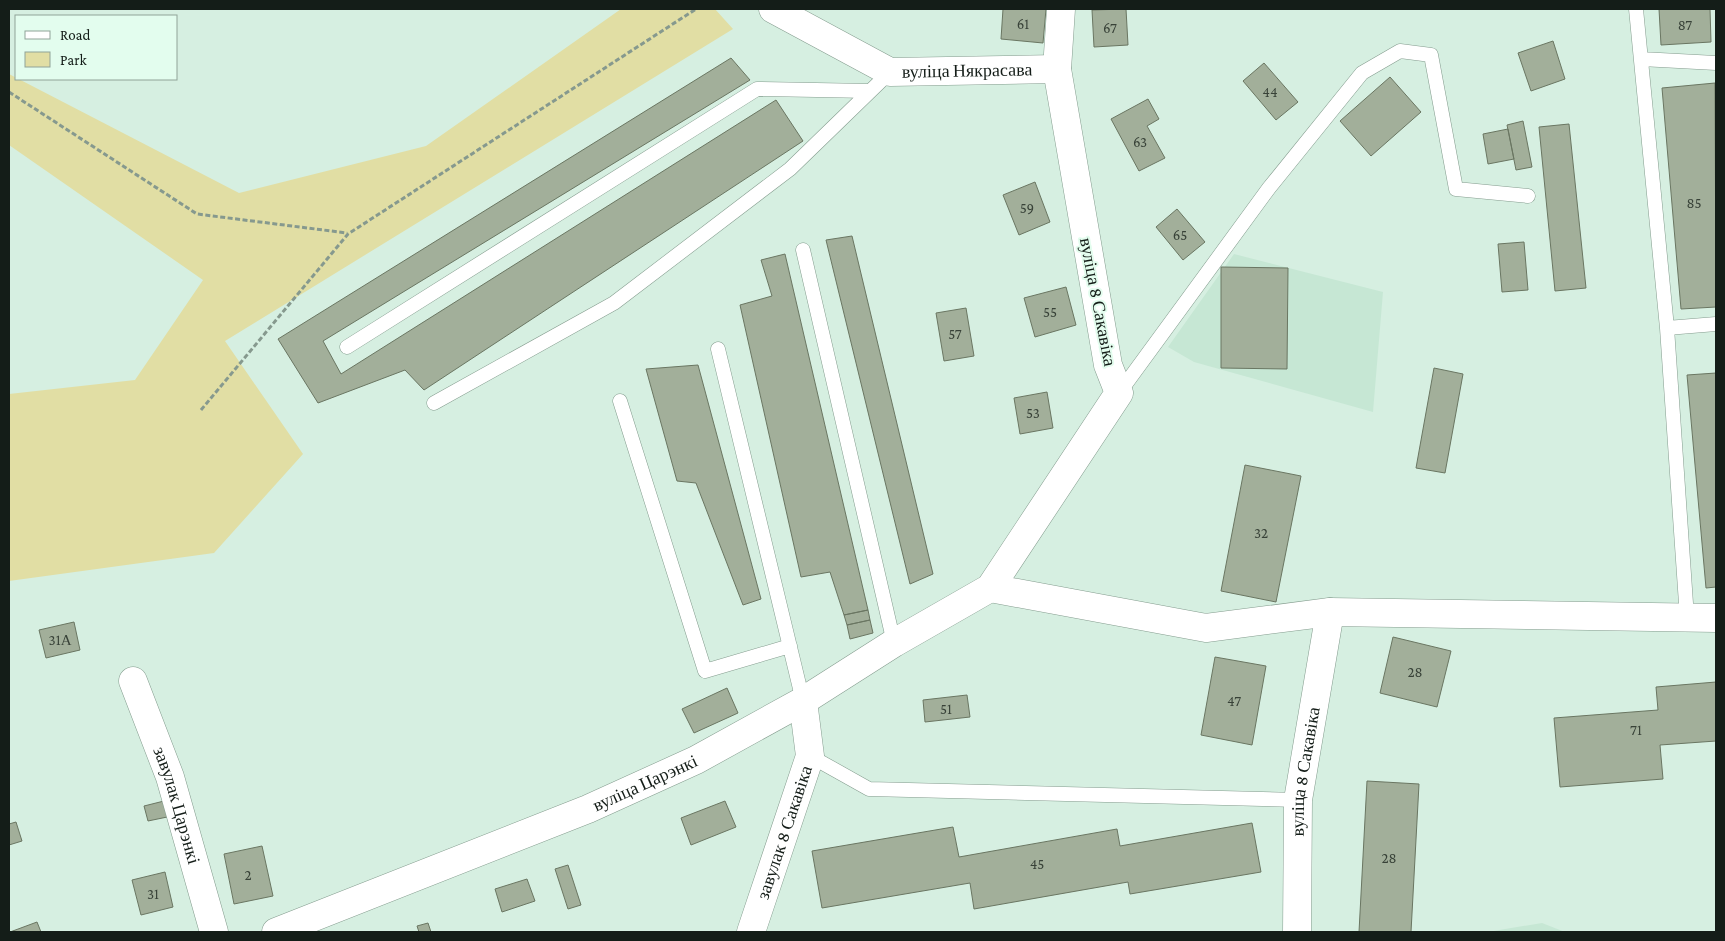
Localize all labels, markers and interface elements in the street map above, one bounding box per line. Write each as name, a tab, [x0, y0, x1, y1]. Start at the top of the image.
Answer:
legend	[15, 15, 178, 80]
house number: 61	[1017, 16, 1029, 32]
house number: 87	[1678, 17, 1692, 33]
house number: 67	[1103, 20, 1117, 36]
text: Road	[60, 27, 91, 43]
text: Park	[60, 52, 87, 68]
street label: вуліца Някрасава	[902, 59, 1033, 82]
house number: 44	[1262, 84, 1278, 100]
house number: 63	[1133, 134, 1147, 150]
house number: 85	[1687, 195, 1701, 211]
house number: 59	[1020, 200, 1034, 216]
house number: 65	[1173, 227, 1187, 243]
street label: вуліца 8 Сакавіка	[1076, 236, 1120, 368]
house number: 55	[1043, 304, 1057, 320]
house number: 57	[948, 326, 962, 342]
house number: 53	[1026, 405, 1040, 421]
house number: 32	[1254, 525, 1268, 541]
house number: 31А	[49, 632, 72, 648]
house number: 28	[1407, 664, 1423, 680]
house number: 47	[1227, 693, 1241, 709]
house number: 51	[940, 701, 952, 717]
street label: вуліца 8 Сакавіка	[1288, 705, 1324, 836]
house number: 71	[1630, 722, 1642, 738]
street label: завулак Царэнкі	[149, 744, 204, 866]
street label: вуліца Царэнкі	[590, 751, 700, 816]
street label: завулак 8 Сакавіка	[753, 763, 816, 902]
house number: 28	[1381, 850, 1397, 866]
house number: 45	[1030, 856, 1044, 872]
house number: 2	[244, 867, 252, 883]
house number: 31	[147, 886, 159, 902]

